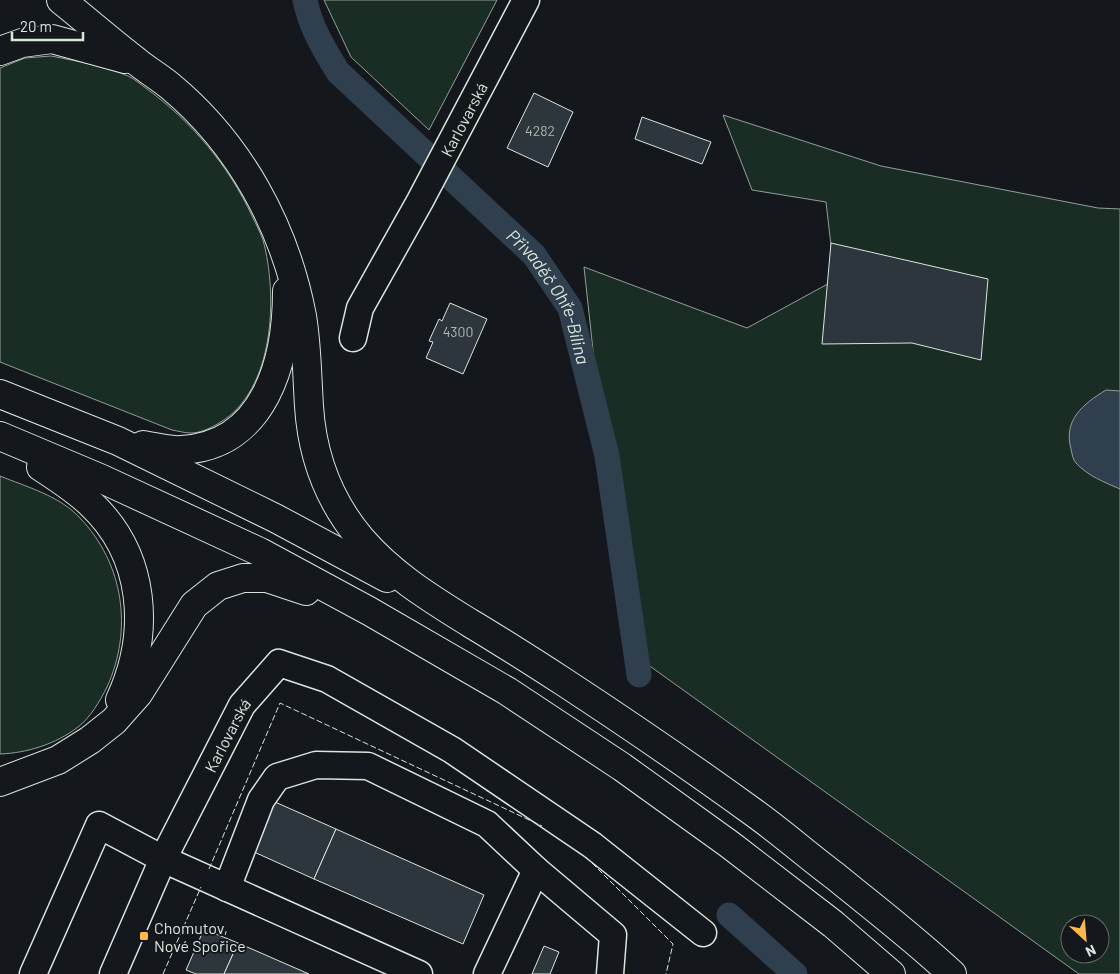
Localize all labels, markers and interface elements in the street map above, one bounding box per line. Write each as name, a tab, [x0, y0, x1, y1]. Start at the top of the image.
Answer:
scale bar	[12, 10, 84, 42]
text: 20 m	[20, 17, 52, 35]
street label: Karlovarská	[436, 79, 490, 159]
house number: 4282	[525, 122, 555, 139]
water label: Přivaděč Ohře-Bílina	[502, 224, 595, 367]
house number: 4300	[443, 323, 473, 340]
street label: Karlovarská	[200, 693, 254, 775]
north arrow	[1060, 914, 1110, 964]
place label: Chomutov, Nové Spořice	[154, 918, 246, 955]
marker: Chomutov, Nové Spořice	[138, 930, 150, 942]
text: N	[1083, 941, 1099, 961]

